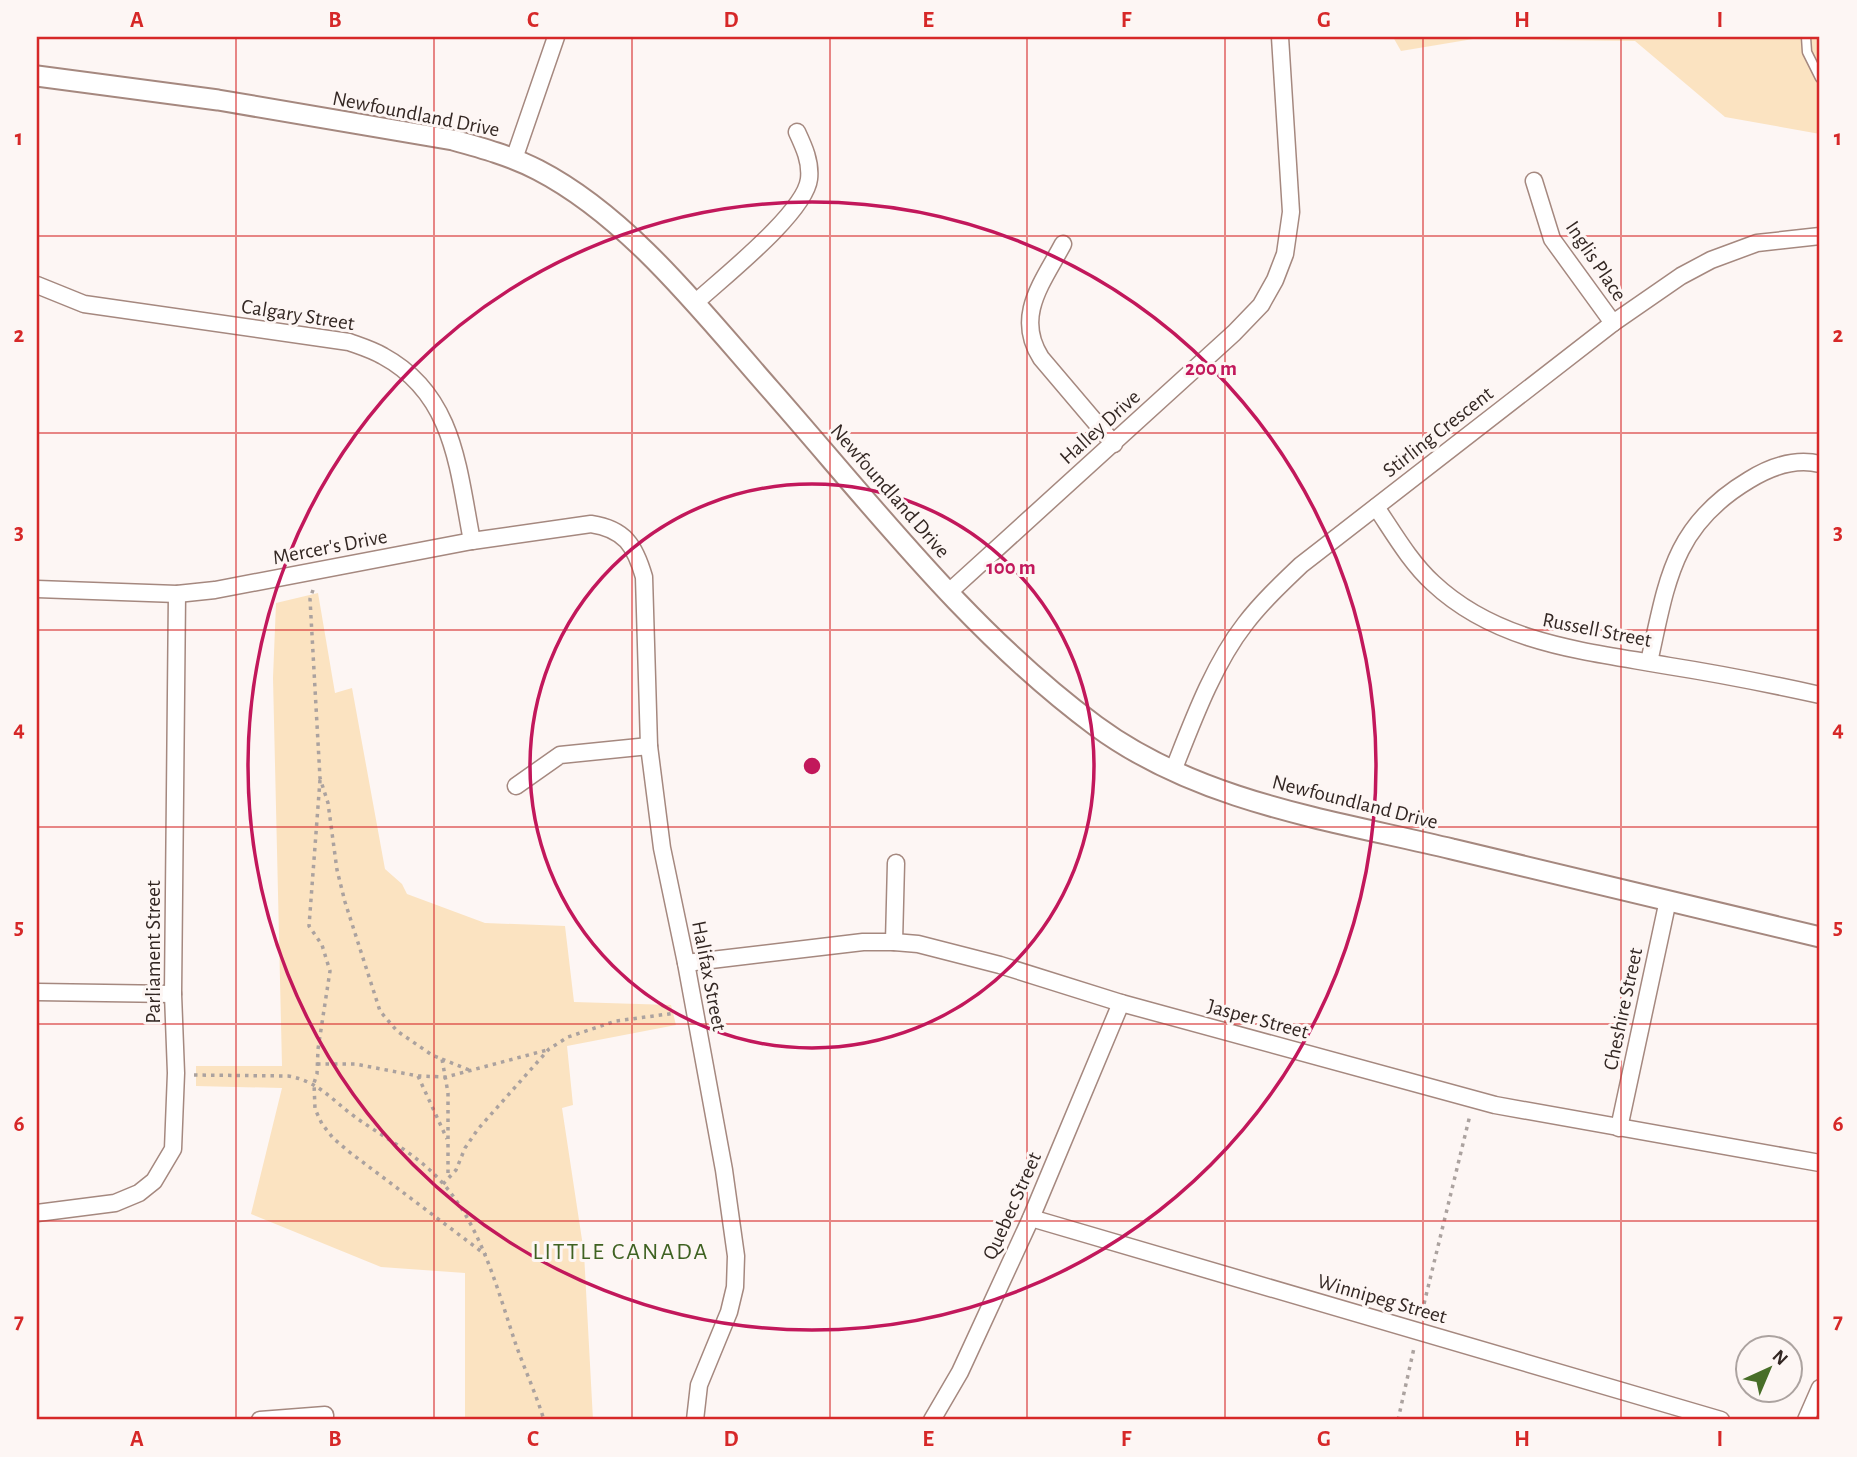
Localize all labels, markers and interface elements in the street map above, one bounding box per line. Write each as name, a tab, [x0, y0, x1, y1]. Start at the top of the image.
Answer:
text: A	[130, 9, 144, 32]
text: B	[328, 9, 342, 32]
text: C	[527, 9, 539, 32]
text: D	[723, 9, 739, 32]
text: E	[922, 9, 934, 32]
text: F	[1121, 9, 1132, 32]
text: G	[1317, 9, 1331, 32]
text: H	[1514, 9, 1530, 32]
text: I	[1717, 9, 1723, 32]
street label: Newfoundland Drive	[331, 87, 501, 141]
text: 1	[15, 127, 23, 150]
text: 1	[1834, 127, 1842, 150]
street label: Inglis Place	[1562, 217, 1630, 305]
street label: Calgary Street	[240, 296, 356, 334]
text: 2	[14, 324, 25, 347]
text: 2	[1833, 324, 1844, 347]
text: 200 m	[1185, 358, 1237, 379]
street label: Stirling Crescent	[1379, 383, 1497, 481]
street label: Halley Drive	[1056, 386, 1144, 468]
street label: Newfoundland Drive	[826, 420, 954, 562]
text: 3	[14, 521, 24, 544]
text: 3	[1833, 521, 1843, 544]
street label: Mercer's Drive	[271, 526, 389, 568]
text: 100 m	[986, 557, 1036, 578]
street label: Russell Street	[1541, 609, 1653, 651]
text: 4	[13, 718, 25, 741]
text: 4	[1832, 718, 1844, 741]
centre of rings	[800, 754, 824, 778]
street label: Newfoundland Drive	[1270, 771, 1440, 833]
street label: Parliament Street	[143, 880, 164, 1024]
text: 5	[14, 916, 24, 939]
text: 5	[1833, 916, 1843, 939]
street label: Halifax Street	[688, 919, 730, 1033]
street label: Cheshire Street	[1600, 946, 1646, 1072]
street label: Jasper Street	[1205, 995, 1311, 1043]
text: 6	[13, 1113, 25, 1136]
text: 6	[1832, 1113, 1844, 1136]
street label: Quebec Street	[979, 1149, 1045, 1263]
district label: LITTLE CANADA	[533, 1240, 709, 1264]
street label: Winnipeg Street	[1315, 1270, 1449, 1328]
text: 7	[14, 1310, 24, 1333]
text: 7	[1833, 1310, 1843, 1333]
north arrow	[1734, 1334, 1804, 1404]
text: N	[1768, 1346, 1791, 1369]
text: A	[130, 1428, 144, 1451]
text: B	[328, 1428, 342, 1451]
text: C	[527, 1428, 539, 1451]
text: D	[723, 1428, 739, 1451]
text: E	[922, 1428, 934, 1451]
text: F	[1121, 1428, 1132, 1451]
text: G	[1317, 1428, 1331, 1451]
text: H	[1514, 1428, 1530, 1451]
text: I	[1717, 1428, 1723, 1451]

